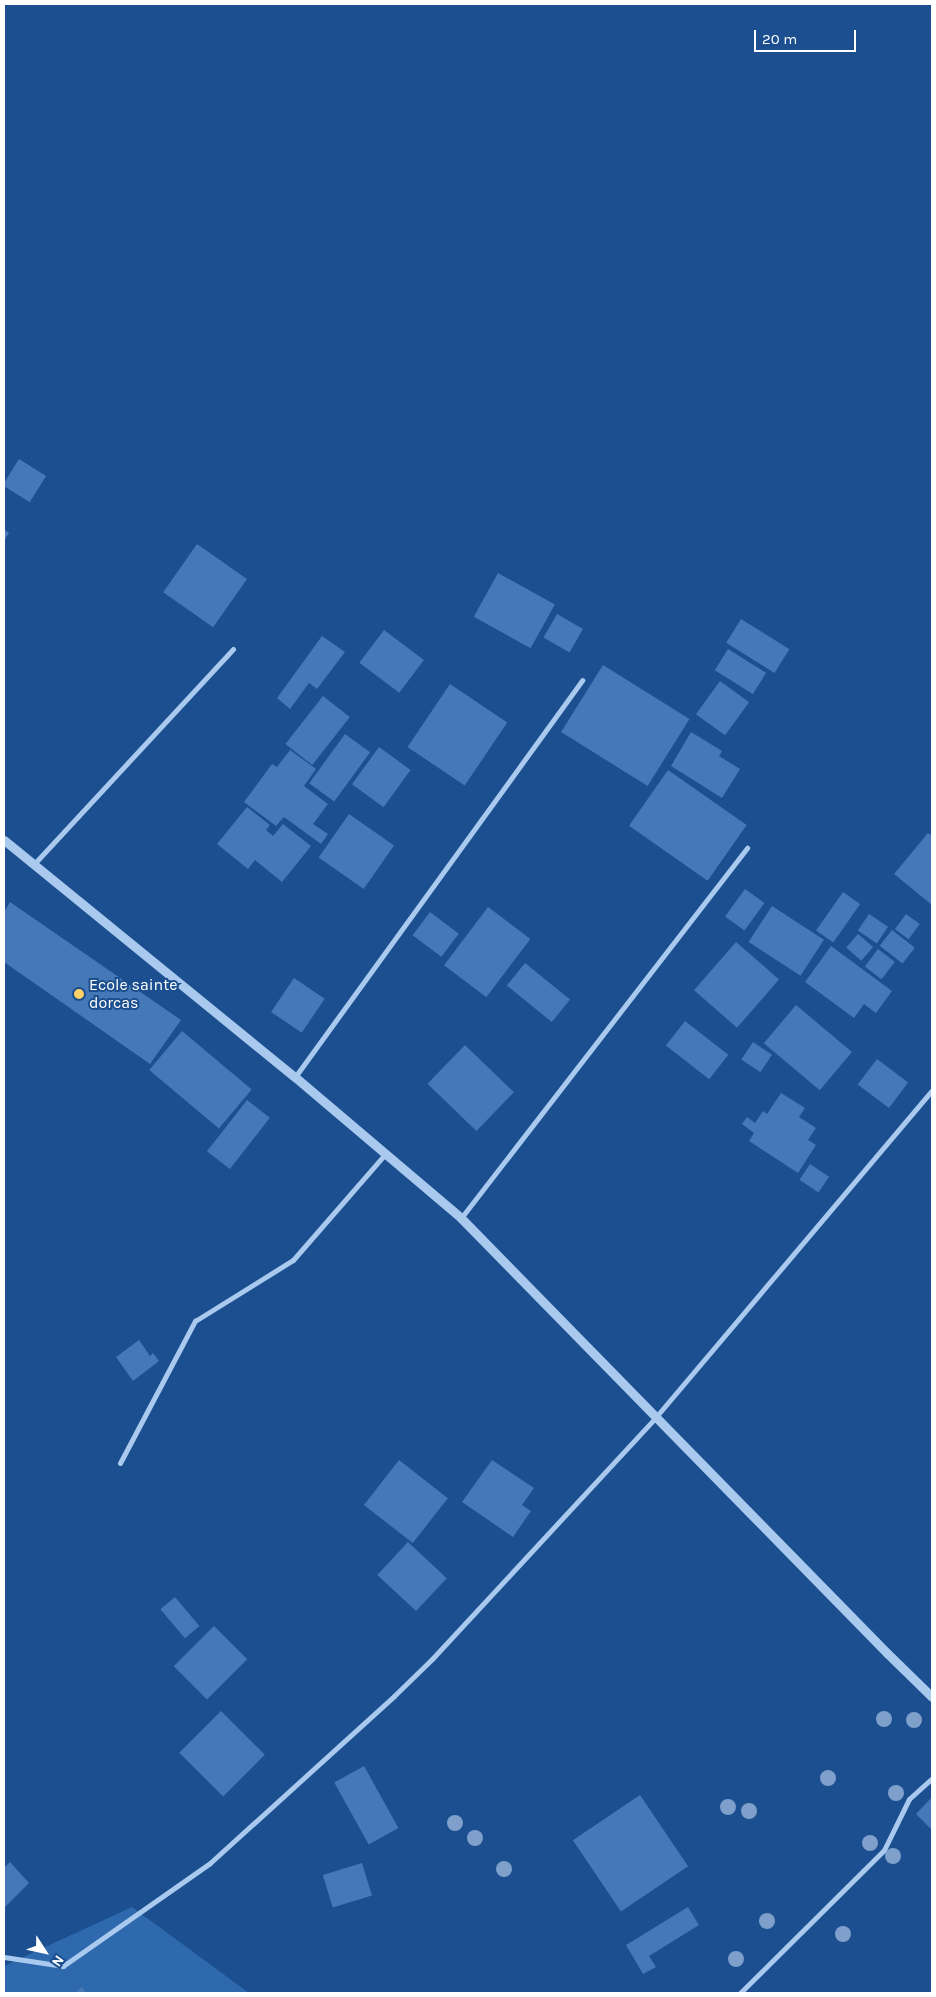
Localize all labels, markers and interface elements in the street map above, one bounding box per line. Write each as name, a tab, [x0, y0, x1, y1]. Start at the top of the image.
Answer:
scale bar	[756, 20, 858, 52]
text: 20 m	[762, 30, 797, 48]
place label: Ecole sainte dorcas	[89, 975, 177, 1013]
marker: Ecole sainte dorcas	[73, 988, 85, 1000]
north arrow	[20, 1927, 70, 1977]
text: N	[48, 1952, 68, 1970]

